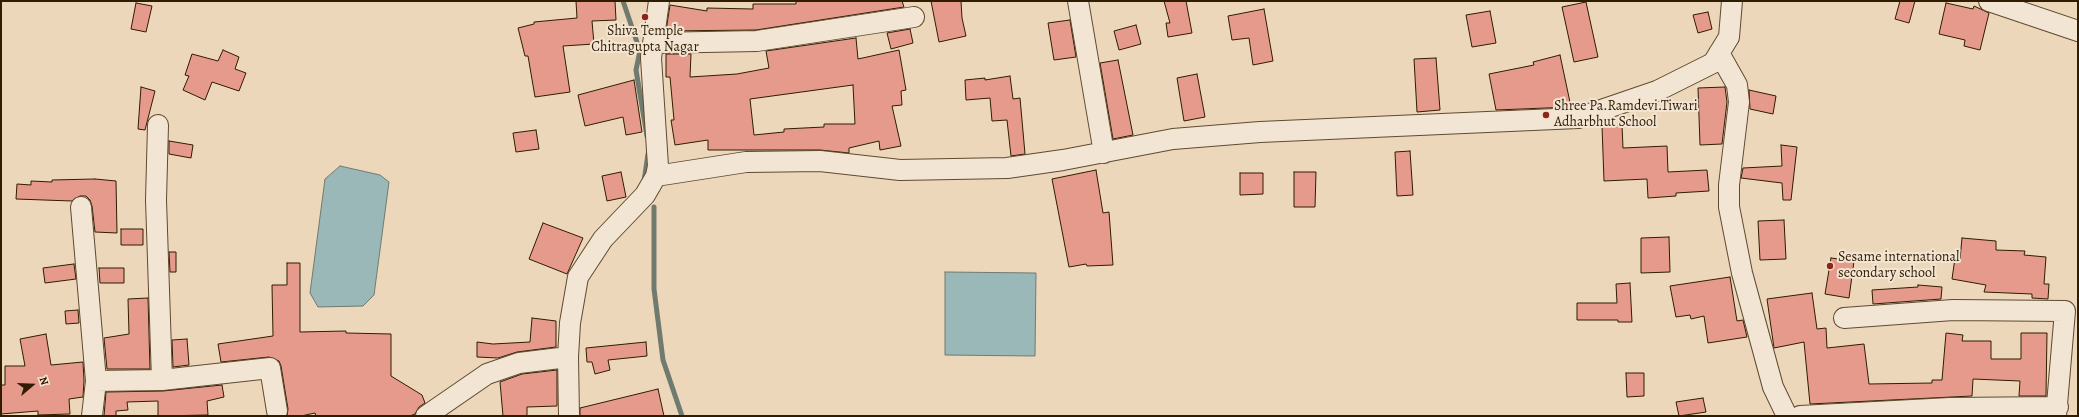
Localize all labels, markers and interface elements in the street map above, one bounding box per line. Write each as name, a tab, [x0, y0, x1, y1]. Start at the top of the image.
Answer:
marker: Shiva Temple Chitragupta Nagar	[640, 12, 650, 22]
place label: Shiva Temple Chitragupta Nagar	[591, 24, 699, 56]
place label: Shree Pa.Ramdevi.Tiwari Adharbhut School	[1554, 99, 1698, 132]
marker: Shree Pa.Ramdevi.Tiwari Adharbhut School	[1541, 110, 1551, 120]
place label: Sesame international secondary school	[1838, 250, 1959, 282]
marker: Sesame international secondary school	[1825, 261, 1835, 271]
north arrow	[12, 365, 52, 405]
text: N	[35, 375, 52, 387]

